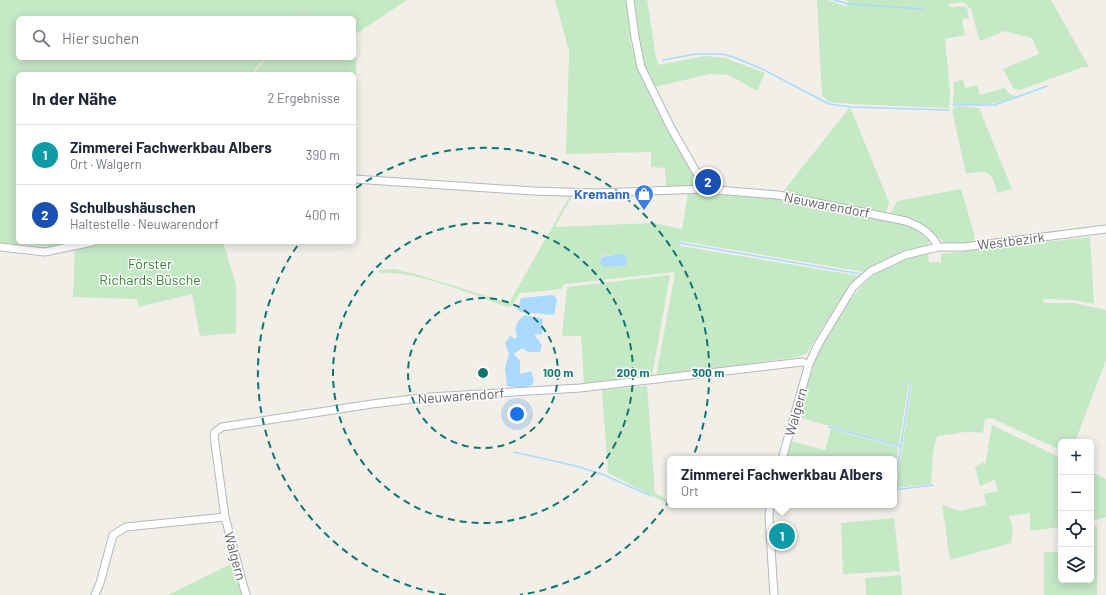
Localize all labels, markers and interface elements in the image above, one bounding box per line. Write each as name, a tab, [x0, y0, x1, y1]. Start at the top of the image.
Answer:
search box	[16, 16, 356, 60]
icon: search	[30, 27, 52, 49]
text: Hier suchen	[62, 29, 139, 47]
text: In der Nähe	[32, 88, 117, 108]
text: 2 Ergebnisse	[267, 90, 340, 106]
text: Zimmerei Fachwerkbau Albers	[70, 138, 272, 156]
text: 1	[43, 147, 47, 163]
text: 390 m	[306, 147, 340, 163]
text: Ort · Walgern	[70, 156, 142, 172]
pin: 2	[695, 167, 721, 197]
shop icon: Kremann	[633, 183, 655, 211]
place label: Kremann	[574, 185, 630, 202]
street label: Neuwarendorf	[783, 188, 871, 221]
text: Schulbushäuschen	[70, 198, 196, 216]
text: 2	[41, 207, 49, 223]
text: 400 m	[305, 207, 340, 223]
text: Haltestelle · Neuwarendorf	[70, 216, 219, 232]
street label: Westbezirk	[976, 228, 1046, 253]
park label: Förster Richards Büsche	[99, 255, 201, 288]
text: 100 m	[543, 365, 573, 379]
text: 200 m	[617, 365, 649, 379]
text: 300 m	[692, 365, 724, 379]
centre of rings	[476, 366, 490, 380]
street label: Neuwarendorf	[417, 384, 505, 407]
street label: Walgern	[781, 386, 811, 438]
your location	[507, 404, 527, 424]
map controls	[1058, 439, 1094, 583]
button: +	[1058, 439, 1094, 475]
popup	[667, 456, 897, 508]
text: Zimmerei Fachwerkbau Albers	[681, 465, 883, 483]
button: −	[1058, 475, 1094, 511]
text: Ort	[681, 483, 699, 499]
button: locate	[1058, 511, 1094, 547]
pin: 1	[769, 521, 795, 551]
street label: Walgern	[221, 530, 250, 582]
button: layers	[1058, 547, 1094, 583]

